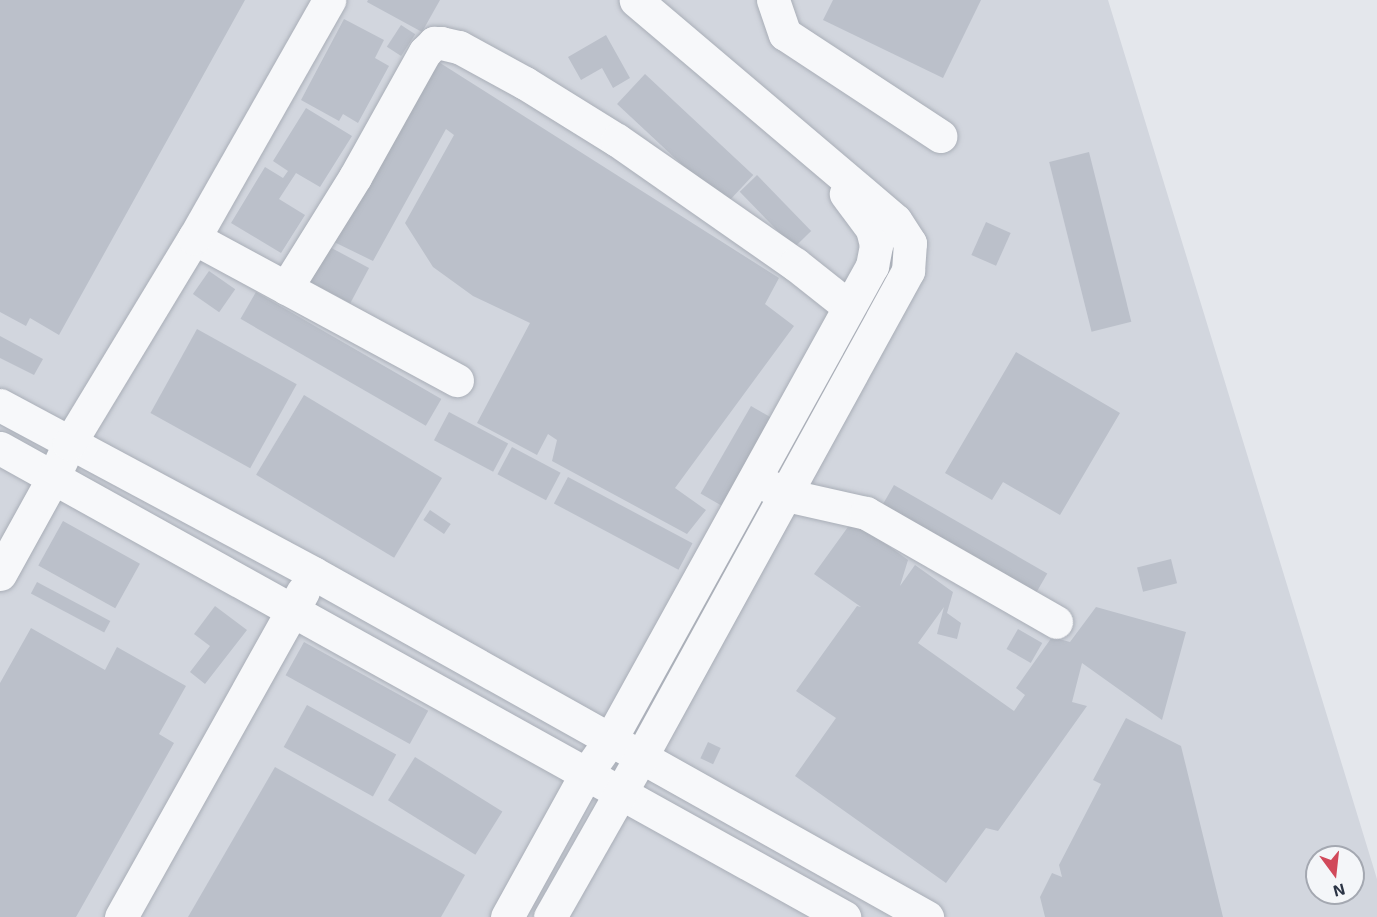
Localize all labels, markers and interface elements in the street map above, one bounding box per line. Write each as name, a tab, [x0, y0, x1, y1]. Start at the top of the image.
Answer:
north arrow	[1305, 845, 1365, 905]
text: N	[1331, 880, 1347, 902]

